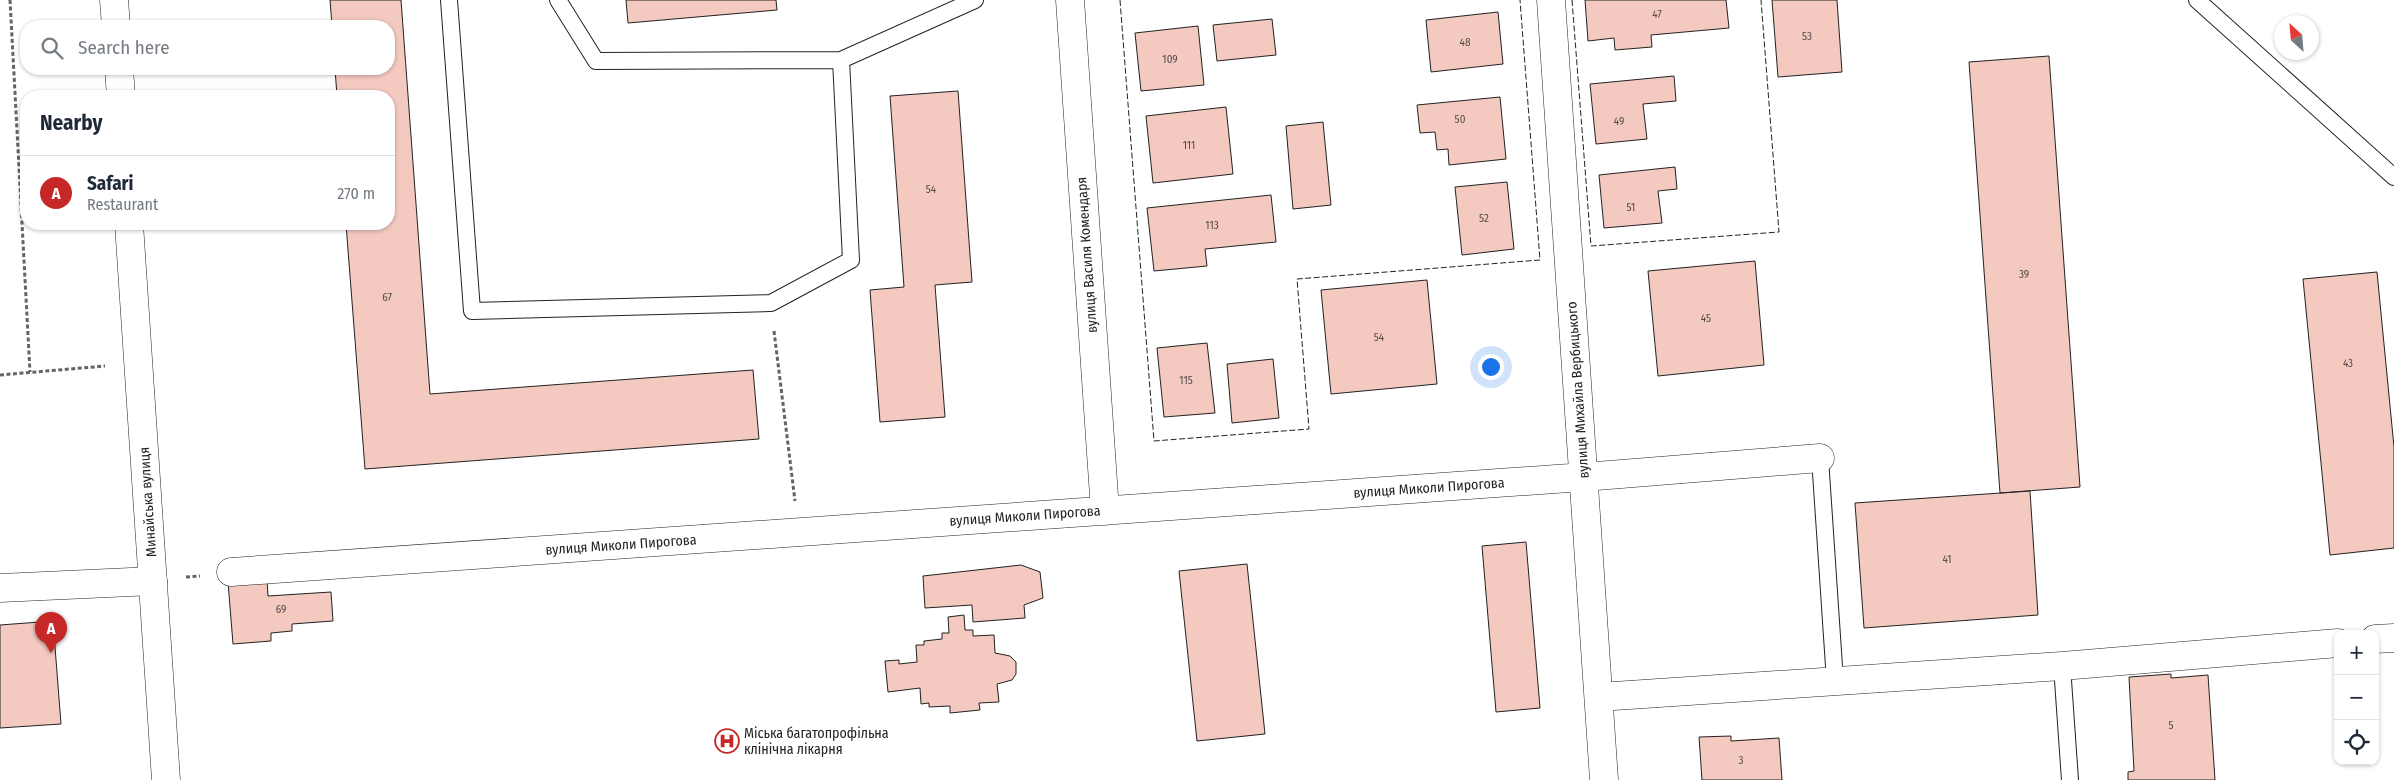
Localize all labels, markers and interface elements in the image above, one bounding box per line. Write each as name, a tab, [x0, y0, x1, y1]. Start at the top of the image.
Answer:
house number: 47	[1652, 8, 1662, 21]
north arrow	[2274, 15, 2319, 60]
search box	[20, 20, 395, 75]
house number: 53	[1802, 30, 1812, 43]
icon: search	[38, 34, 66, 62]
text: Search here	[78, 36, 170, 59]
house number: 48	[1460, 36, 1471, 49]
house number: 109	[1162, 53, 1178, 66]
text: Nearby	[40, 110, 102, 136]
house number: 50	[1455, 113, 1466, 126]
house number: 49	[1614, 115, 1624, 128]
house number: 111	[1183, 139, 1195, 152]
text: Safari	[87, 172, 133, 195]
street label: вулиця Василя Комендаря	[1073, 176, 1101, 334]
house number: 54	[926, 183, 937, 196]
text: A	[52, 184, 60, 203]
text: 270 m	[337, 184, 375, 203]
text: Restaurant	[87, 195, 158, 214]
house number: 51	[1627, 201, 1635, 214]
house number: 52	[1479, 212, 1489, 225]
house number: 113	[1205, 219, 1219, 232]
house number: 39	[2019, 268, 2029, 281]
house number: 67	[382, 291, 392, 304]
street label: вулиця Михайла Вербицького	[1563, 301, 1593, 479]
house number: 45	[1701, 312, 1711, 325]
house number: 54	[1374, 331, 1385, 344]
your location	[1478, 354, 1504, 380]
house number: 43	[2343, 357, 2353, 370]
house number: 115	[1179, 374, 1193, 387]
street label: Минайська вулиця	[136, 446, 160, 558]
street label: вулиця Миколи Пирогова	[1353, 474, 1505, 502]
street label: вулиця Миколи Пирогова	[949, 502, 1101, 530]
street label: вулиця Миколи Пирогова	[545, 531, 697, 559]
house number: 41	[1942, 553, 1952, 566]
house number: 69	[276, 603, 286, 616]
pin: A	[35, 612, 67, 653]
map controls	[2334, 630, 2379, 765]
button: +	[2334, 630, 2379, 675]
button: −	[2334, 675, 2379, 720]
house number: 5	[2168, 719, 2174, 732]
button: locate	[2334, 720, 2379, 765]
place label: Міська багатопрофільна клінічна лікарня	[744, 725, 889, 758]
hospital icon: Міська багатопрофільна клінічна лікарня	[714, 728, 740, 754]
house number: 3	[1739, 754, 1744, 767]

